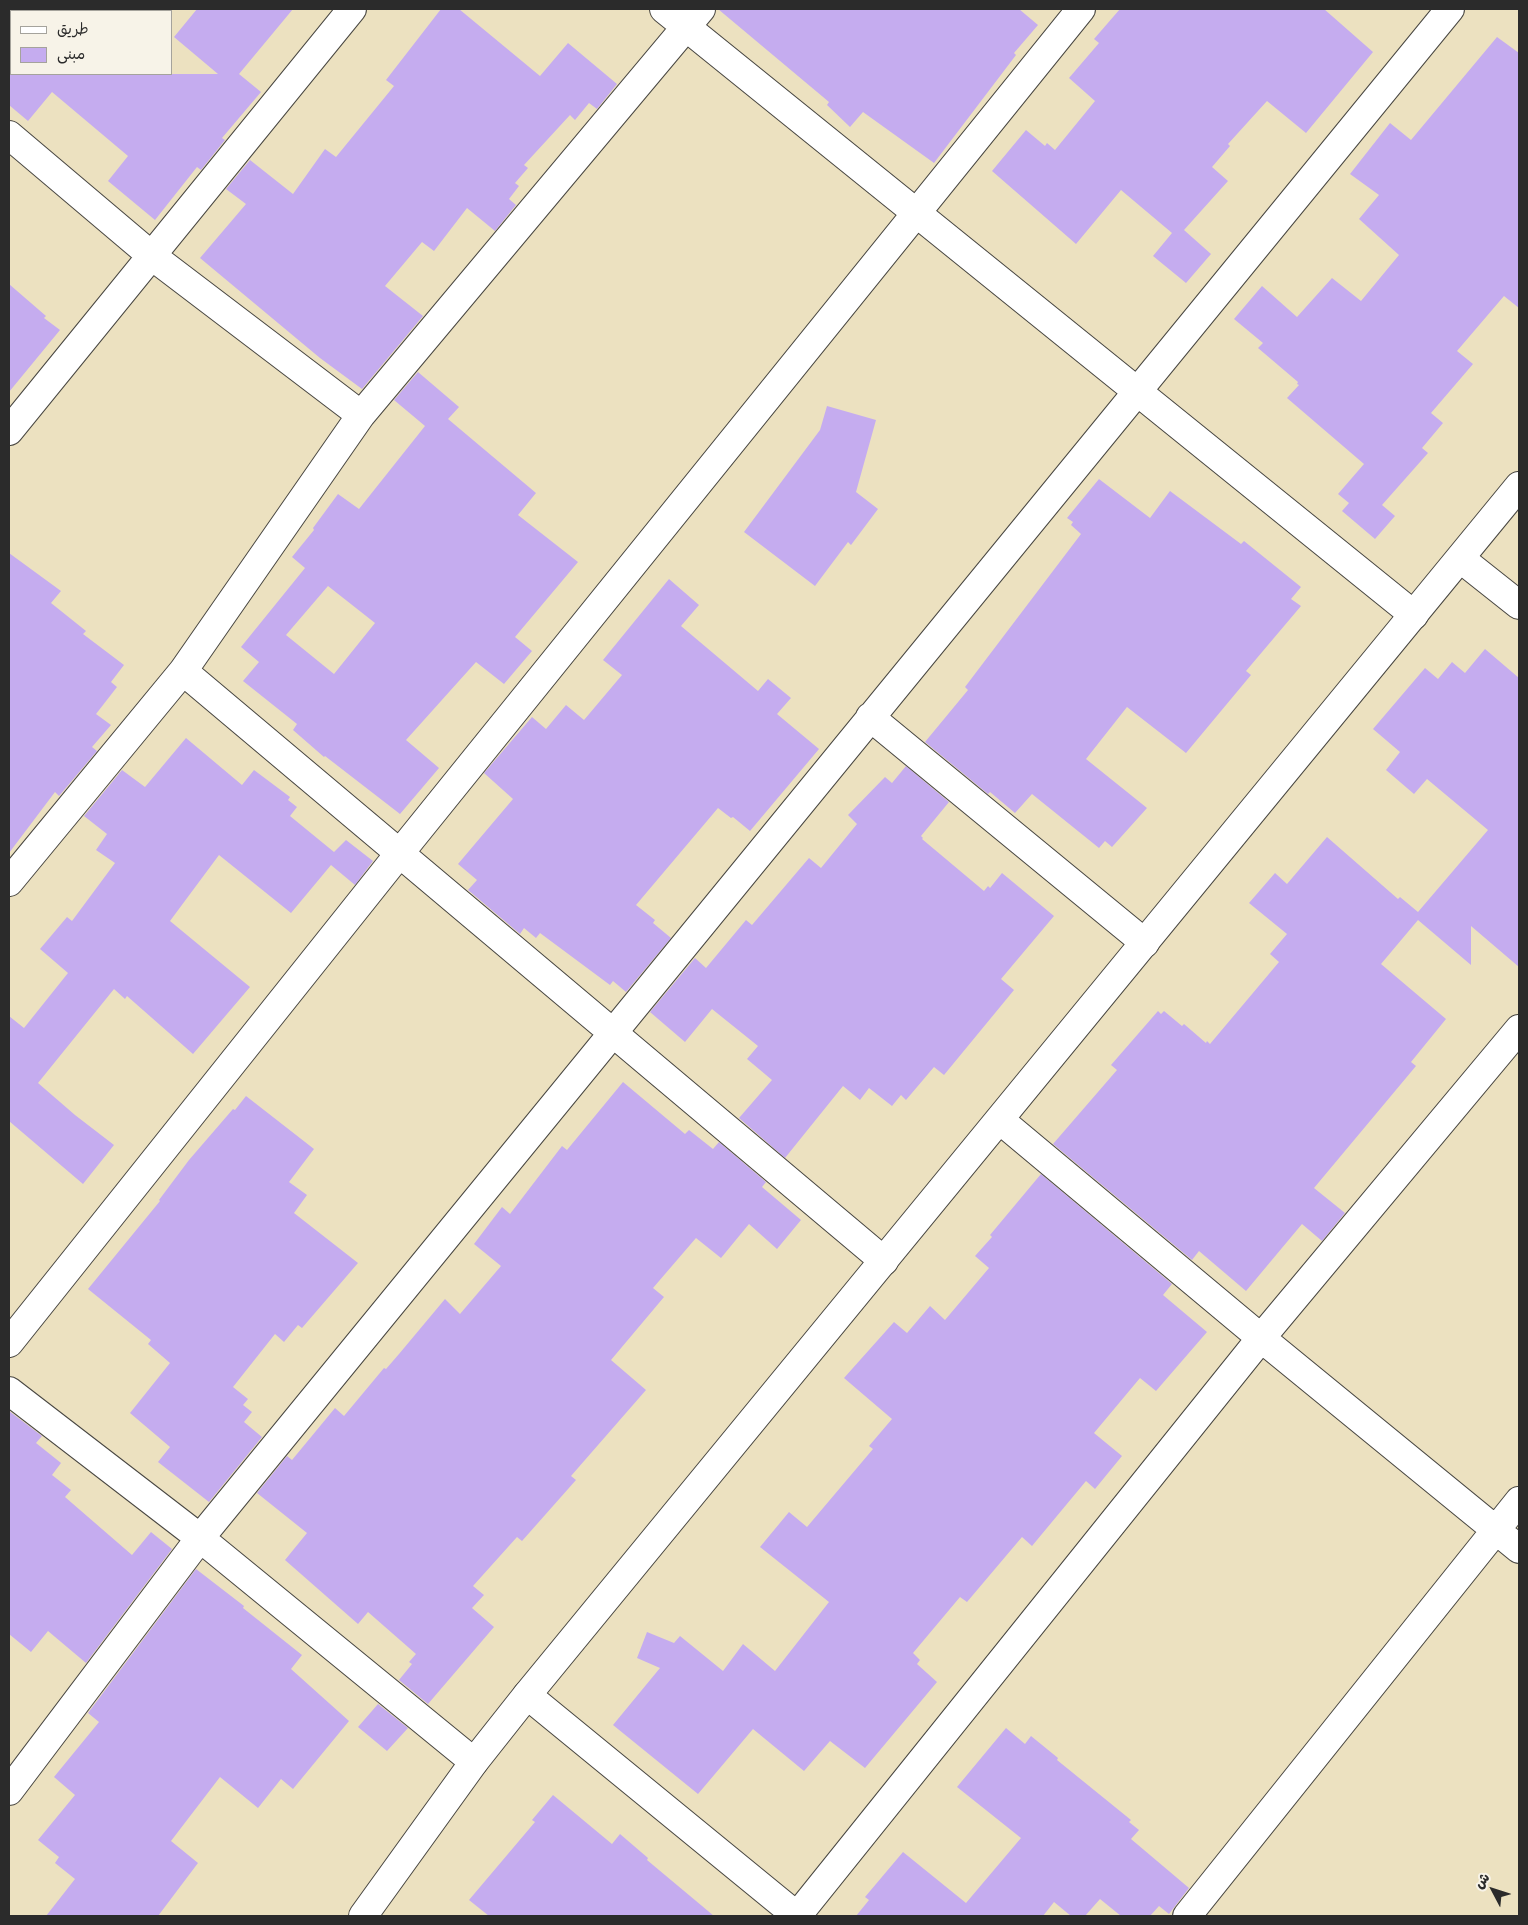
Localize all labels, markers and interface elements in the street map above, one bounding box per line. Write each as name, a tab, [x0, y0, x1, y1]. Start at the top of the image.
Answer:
legend	[10, 10, 172, 75]
text: طريق	[57, 18, 89, 38]
text: مبنى	[57, 43, 85, 63]
north arrow	[1468, 1865, 1518, 1915]
text: ش	[1469, 1868, 1493, 1892]

